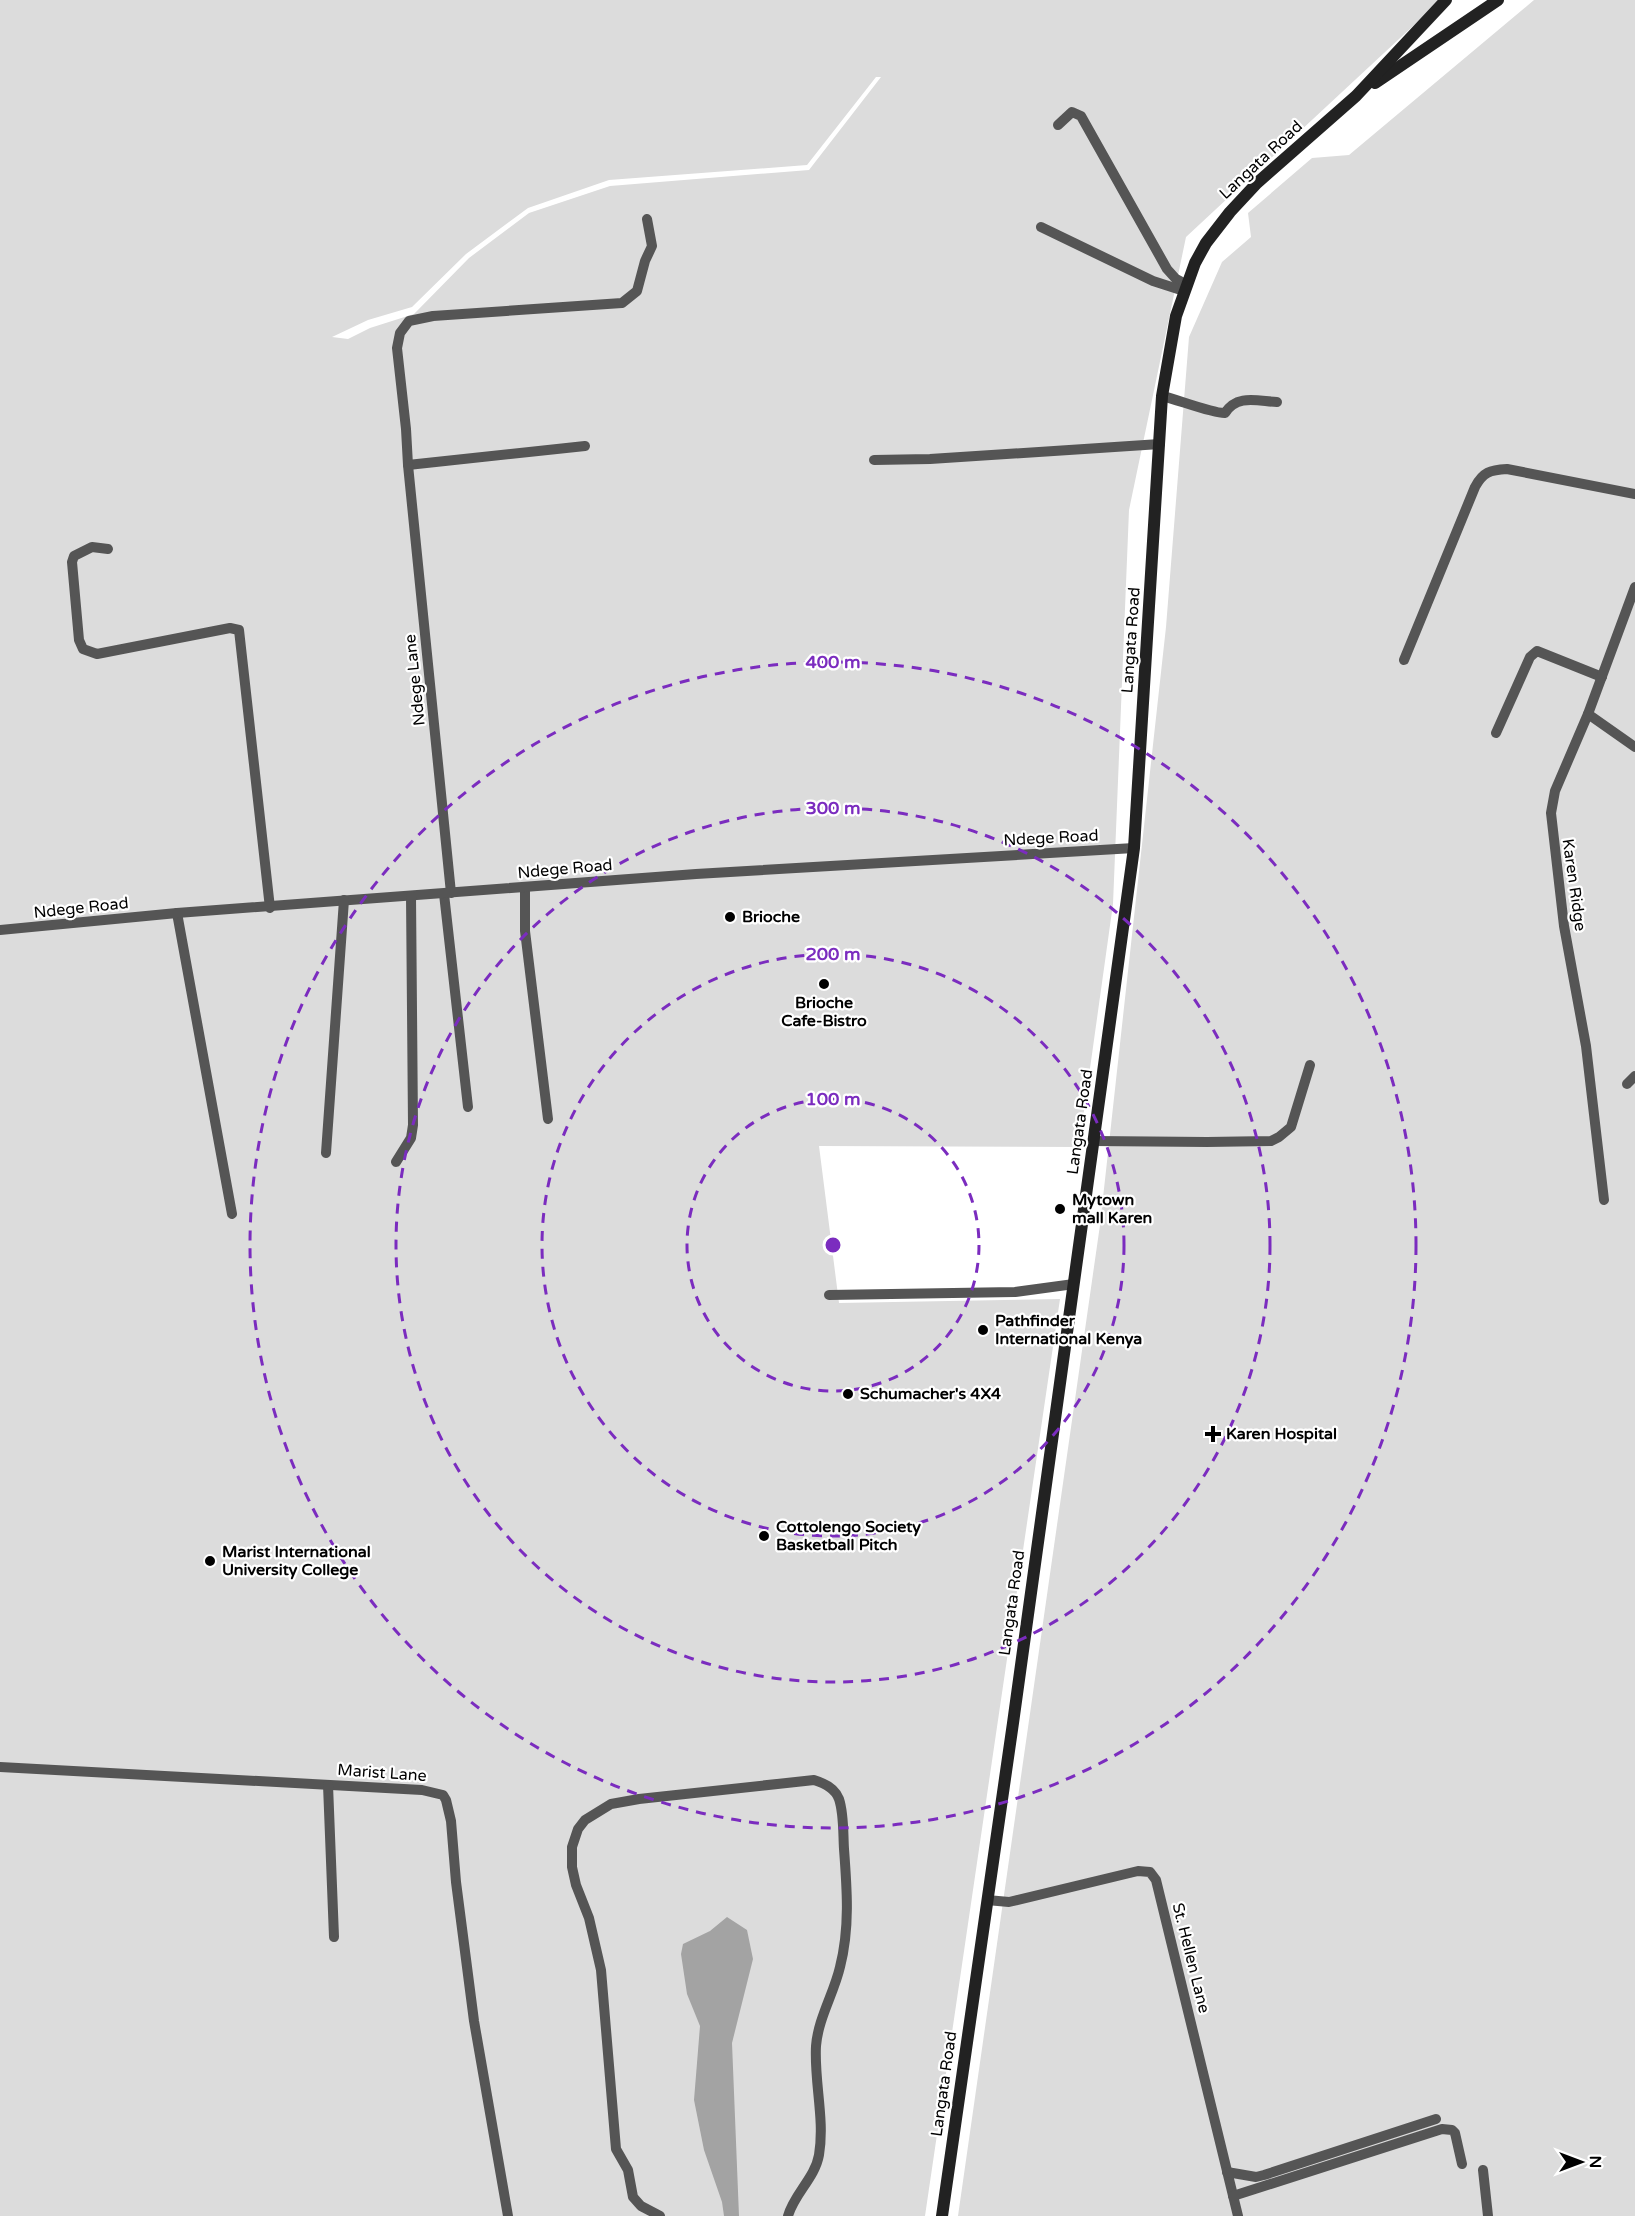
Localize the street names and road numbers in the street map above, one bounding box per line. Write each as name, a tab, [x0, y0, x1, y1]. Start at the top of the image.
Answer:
street label: Langata Road	[1215, 116, 1307, 204]
street label: Langata Road	[1117, 586, 1145, 694]
street label: Ndege Lane	[400, 633, 430, 727]
street label: Ndege Road	[1003, 826, 1099, 850]
street label: Karen Ridge	[1558, 837, 1590, 933]
street label: Ndege Road	[517, 855, 613, 883]
street label: Ndege Road	[33, 893, 129, 923]
street label: Langata Road	[1063, 1068, 1097, 1176]
street label: Langata Road	[995, 1549, 1029, 1657]
street label: Marist Lane	[337, 1760, 427, 1786]
street label: St. Hellen Lane	[1168, 1901, 1214, 2015]
street label: Langata Road	[927, 2030, 961, 2138]

